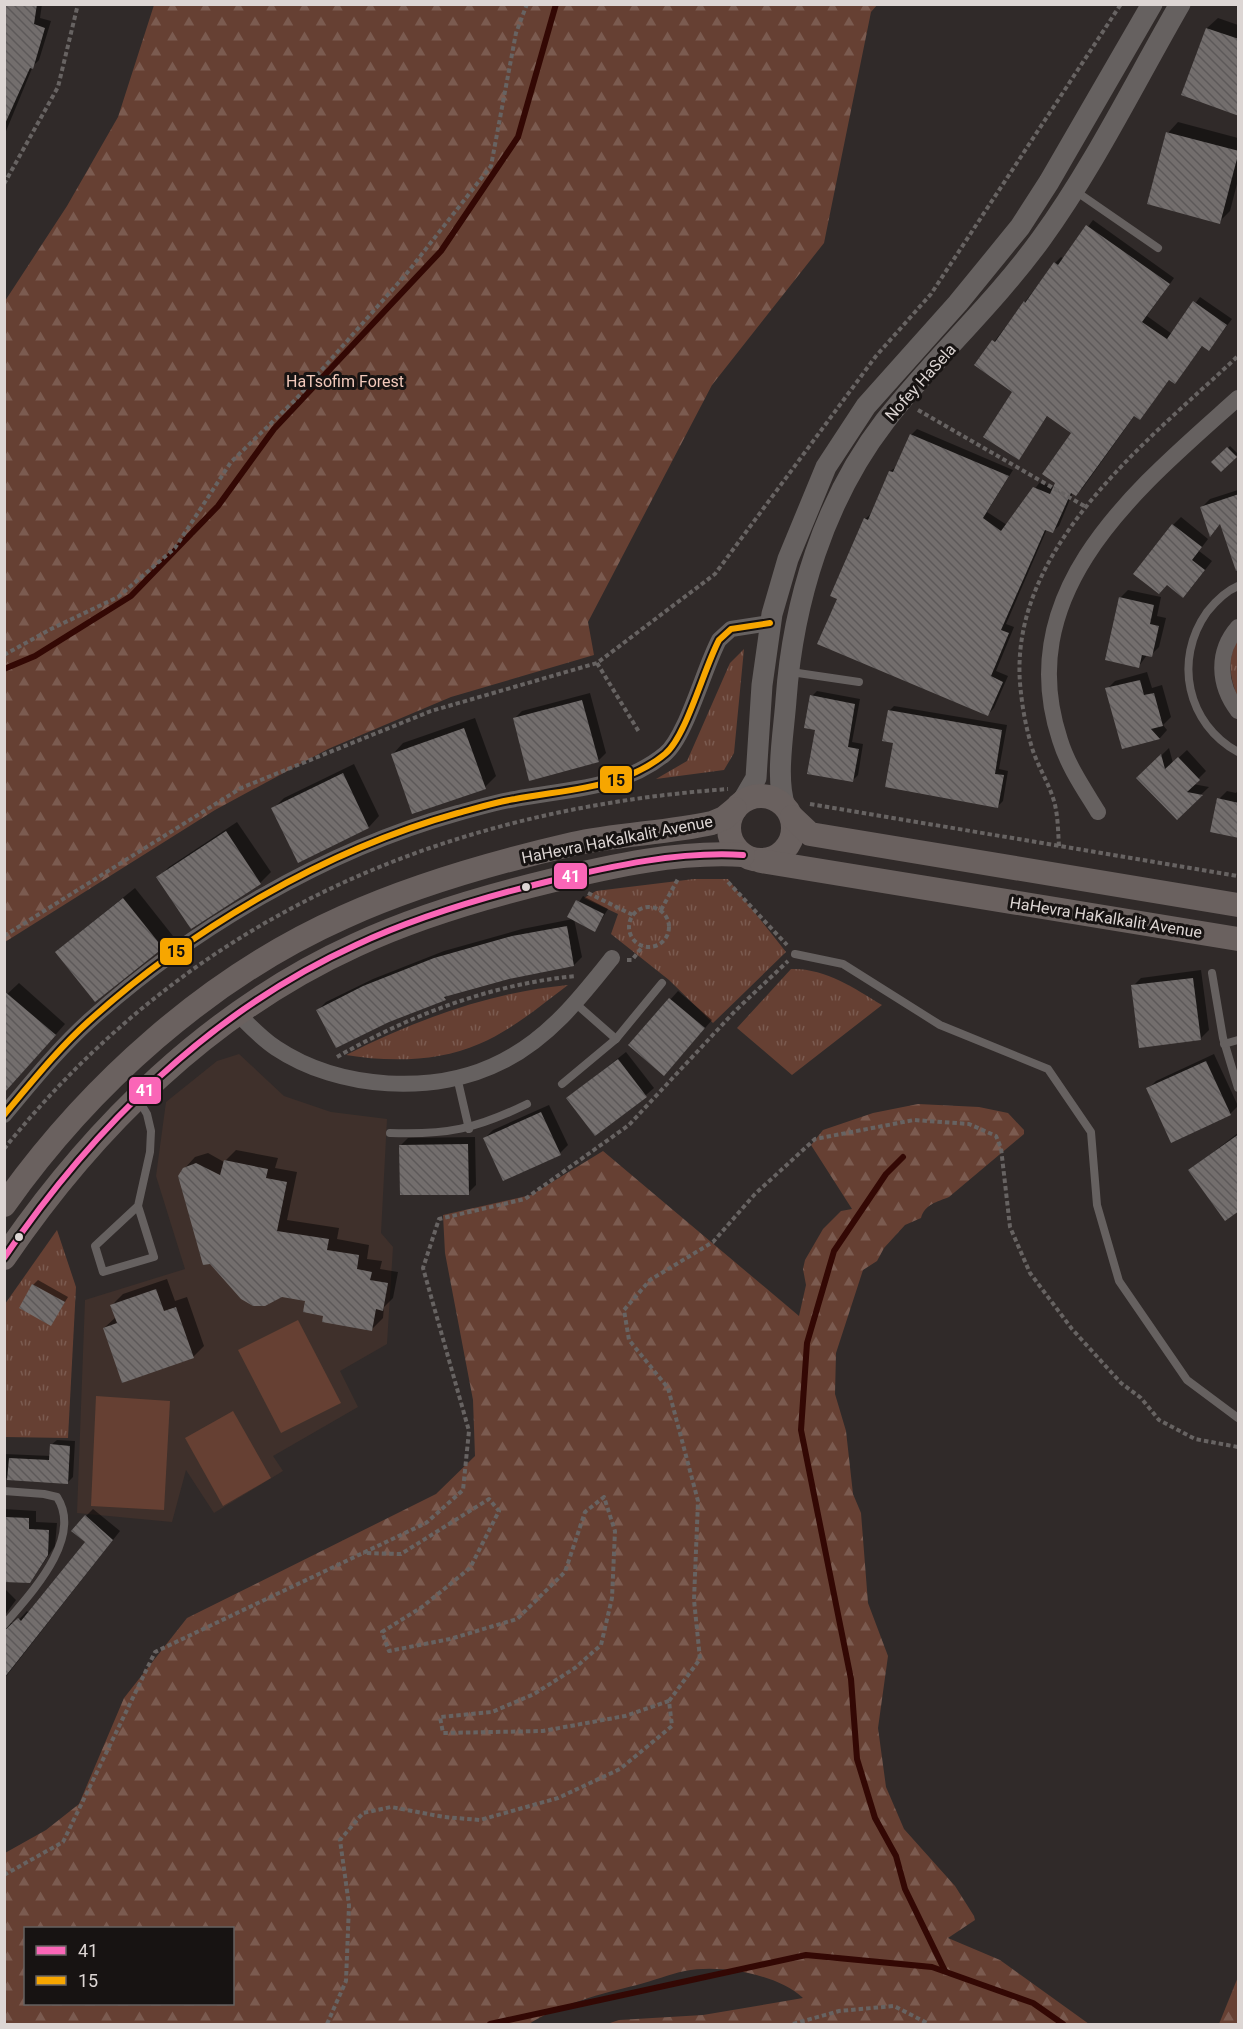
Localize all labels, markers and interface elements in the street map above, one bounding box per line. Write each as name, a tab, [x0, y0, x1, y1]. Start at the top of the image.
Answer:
street label: Nofey HaSela	[881, 340, 960, 425]
park label: HaTsofim Forest	[286, 372, 404, 391]
line badge: 15	[599, 765, 633, 794]
text: 15	[607, 771, 625, 790]
street label: HaHevra HaKalkalit Avenue	[520, 812, 714, 867]
line badge: 41	[553, 862, 588, 890]
text: 41	[562, 867, 580, 886]
unlabelled marker	[520, 881, 532, 893]
street label: HaHevra HaKalkalit Avenue	[1008, 893, 1203, 942]
line badge: 15	[159, 937, 193, 966]
text: 15	[167, 942, 185, 961]
line badge: 41	[128, 1076, 162, 1105]
text: 41	[136, 1081, 154, 1100]
unlabelled marker	[13, 1231, 25, 1243]
legend	[24, 1927, 234, 2005]
text: 41	[78, 1940, 98, 1961]
text: 15	[78, 1970, 98, 1991]

